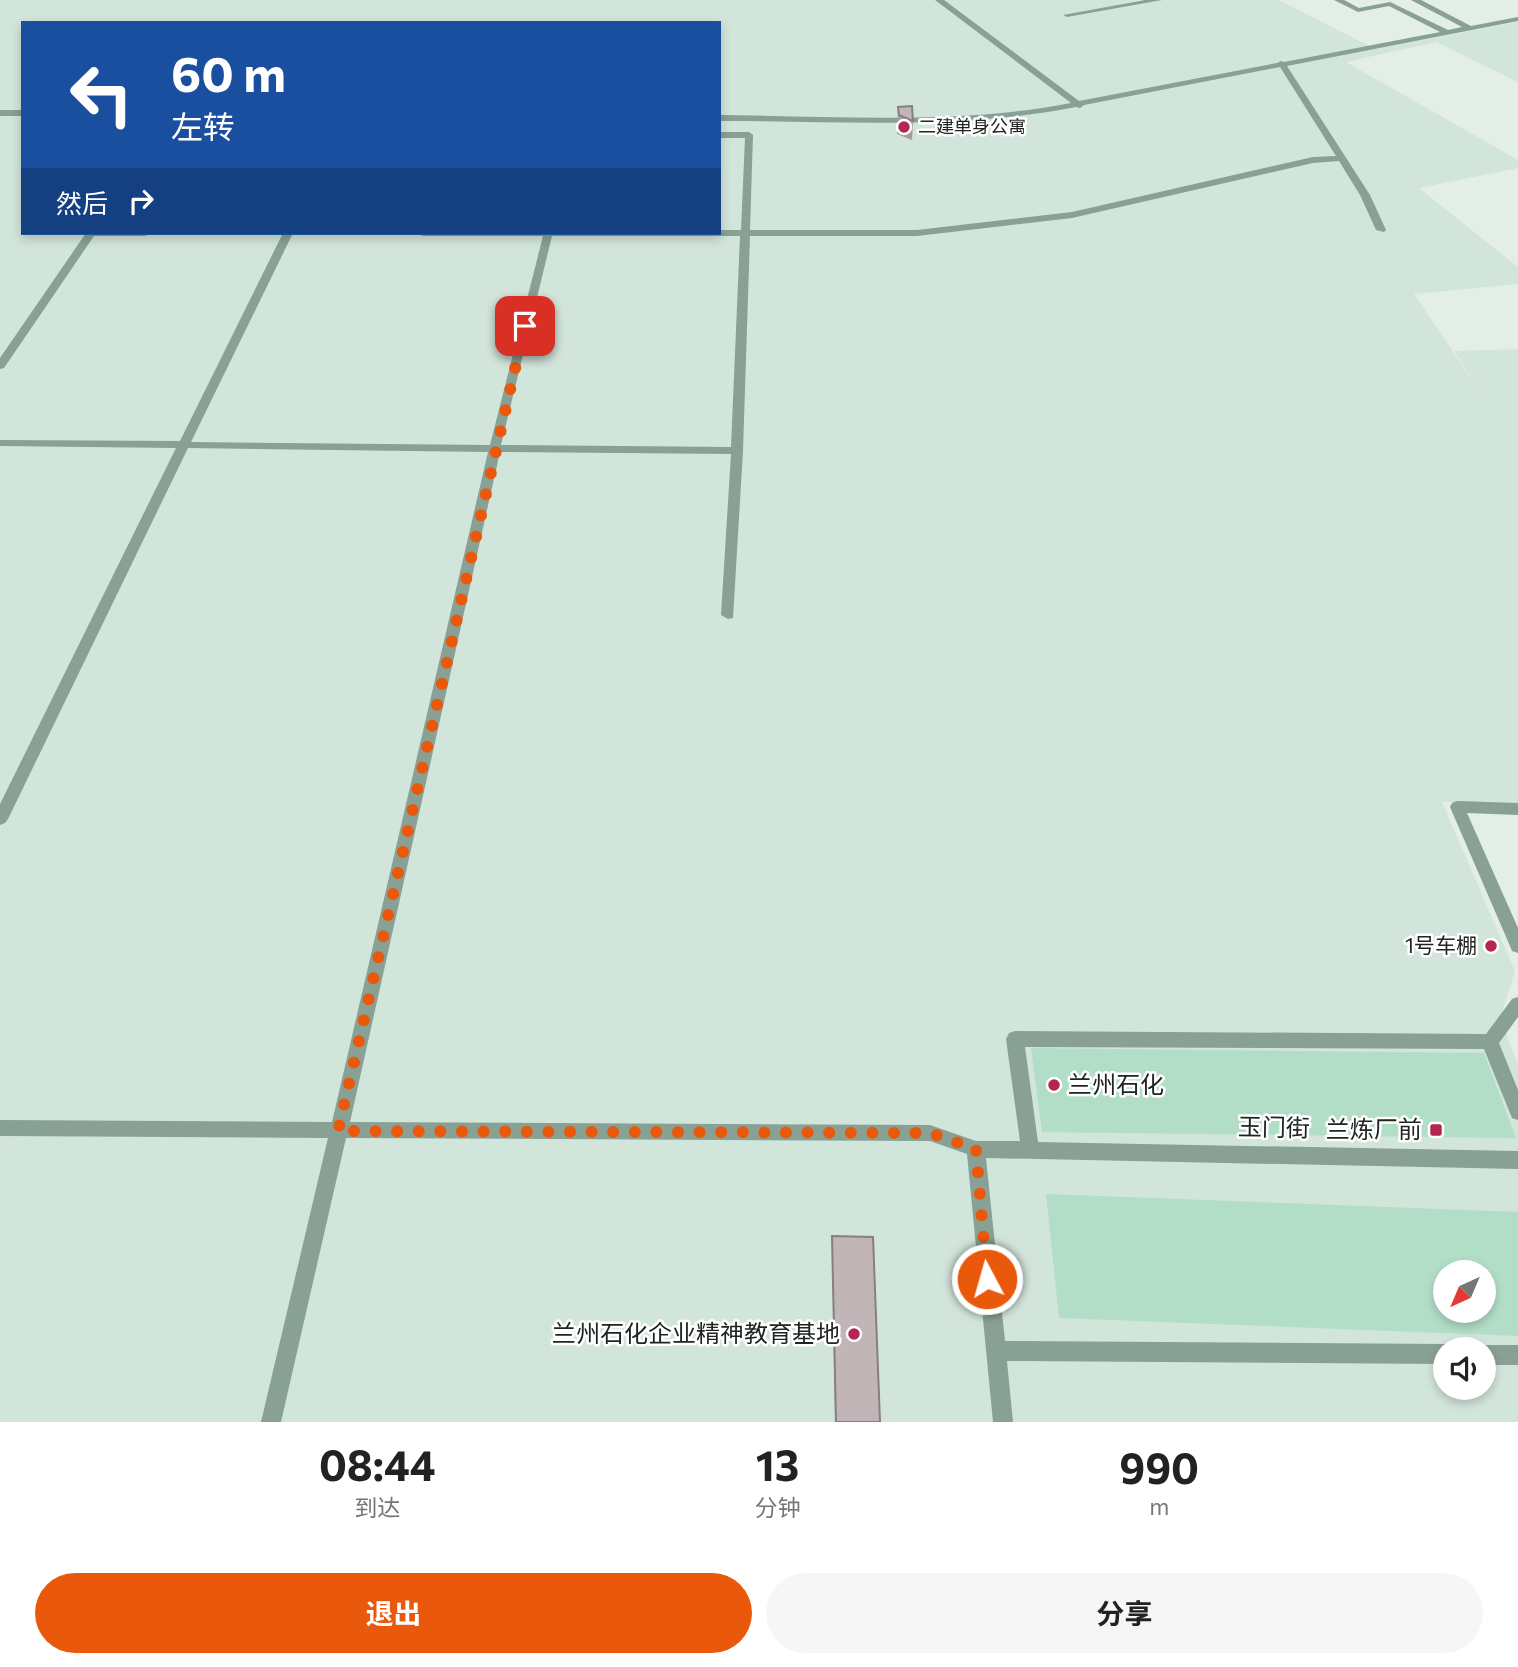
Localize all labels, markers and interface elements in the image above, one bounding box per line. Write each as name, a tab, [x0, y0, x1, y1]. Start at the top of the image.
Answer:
text: 60 m	[171, 42, 286, 102]
icon: left	[56, 49, 147, 140]
text: 左转	[171, 106, 235, 146]
place label: 二建单身公寓	[918, 115, 1026, 137]
marker: 二建单身公寓	[896, 119, 912, 135]
icon: right	[122, 182, 160, 220]
text: 然后	[56, 187, 108, 218]
pin	[495, 296, 555, 356]
icon: arrive	[506, 307, 544, 345]
place label: 1号车棚	[1405, 932, 1477, 957]
marker: 1号车棚	[1483, 938, 1499, 954]
place label: 兰州石化	[1068, 1069, 1164, 1098]
marker: 兰州石化	[1046, 1077, 1062, 1093]
street label: 玉门街	[1238, 1111, 1310, 1142]
place label: 兰炼厂前	[1326, 1114, 1422, 1143]
marker: 兰炼厂前	[1428, 1122, 1444, 1138]
position arrow	[950, 1242, 1024, 1316]
north arrow	[1433, 1260, 1496, 1323]
map controls	[1433, 1260, 1496, 1400]
place label: 兰州石化企业精神教育基地	[552, 1318, 840, 1347]
marker: 兰州石化企业精神教育基地	[846, 1326, 862, 1342]
button: sound	[1433, 1337, 1496, 1400]
text: 08:44	[319, 1438, 435, 1490]
text: 13	[756, 1438, 799, 1490]
text: 990	[1119, 1441, 1199, 1493]
text: m	[1149, 1492, 1169, 1520]
text: 到达	[354, 1493, 400, 1521]
text: 分钟	[754, 1493, 800, 1521]
button: 退出	[35, 1573, 752, 1653]
button: 分享	[766, 1573, 1483, 1653]

